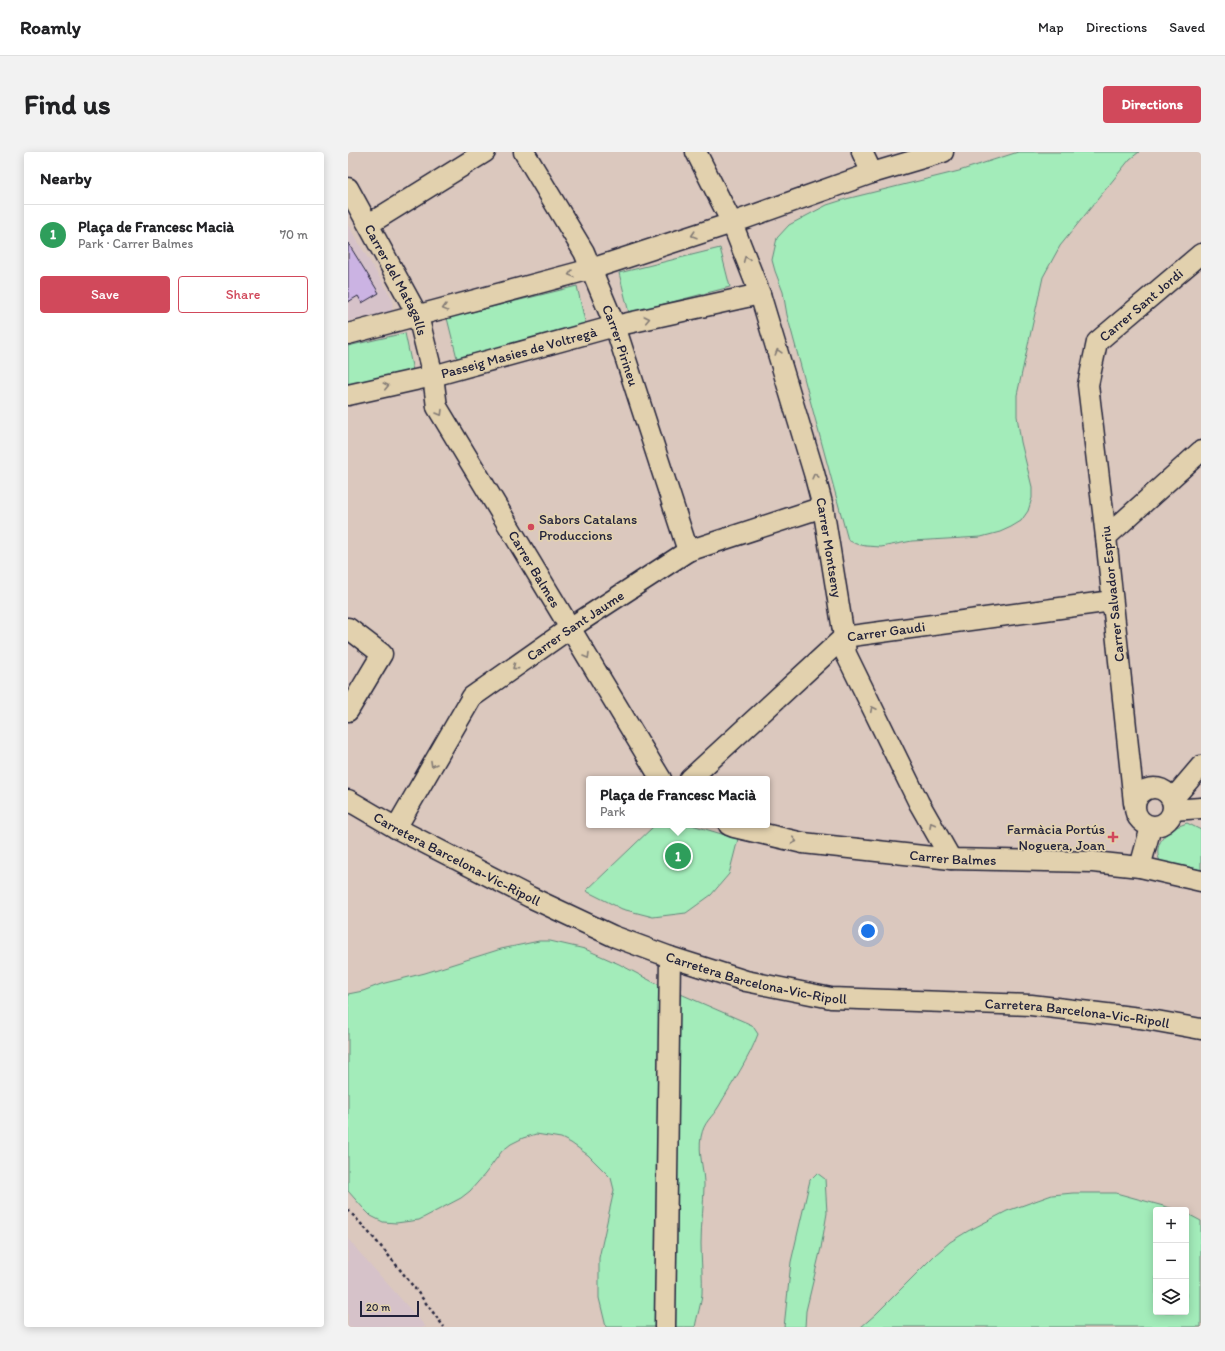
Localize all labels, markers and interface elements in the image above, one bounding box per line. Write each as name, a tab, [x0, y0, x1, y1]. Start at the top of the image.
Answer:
text: Roamly	[20, 16, 81, 39]
text: Map	[1038, 19, 1064, 36]
text: Directions	[1086, 19, 1147, 36]
text: Saved	[1169, 19, 1205, 36]
button: Directions	[1103, 86, 1201, 123]
text: Find us	[24, 87, 111, 121]
text: Nearby	[40, 168, 92, 188]
text: Plaça de Francesc Macià	[78, 218, 234, 236]
street label: Carrer del Matagalls	[360, 221, 431, 337]
text: 1	[50, 227, 56, 242]
text: 70 m	[280, 227, 308, 242]
one-way arrow	[691, 231, 698, 239]
text: Park · Carrer Balmes	[78, 236, 193, 251]
one-way arrow	[743, 255, 751, 263]
street label: Carrer Sant Jordi	[1096, 265, 1187, 345]
one-way arrow	[567, 270, 574, 278]
button: Save	[40, 276, 170, 313]
button: Share	[178, 276, 308, 313]
street label: Carrer Pirineu	[598, 302, 642, 389]
one-way arrow	[442, 304, 448, 312]
one-way arrow	[644, 315, 651, 323]
street label: Passeig Masies de Voltregà	[439, 323, 599, 382]
one-way arrow	[774, 349, 783, 356]
one-way arrow	[383, 383, 389, 391]
one-way arrow	[436, 409, 443, 416]
one-way arrow	[811, 473, 820, 480]
street label: Carrer Montseny	[812, 496, 846, 599]
place label: Sabors Catalans Produccions	[539, 511, 637, 544]
marker: Sabors Catalans Produccions	[526, 522, 536, 532]
street label: Carrer Salvador Espriu	[1097, 525, 1128, 663]
street label: Carrer Balmes	[504, 527, 564, 611]
street label: Carrer Sant Jaume	[523, 587, 628, 665]
street label: Carrer Gaudi	[846, 618, 926, 645]
one-way arrow	[583, 652, 590, 659]
one-way arrow	[513, 662, 520, 669]
one-way arrow	[870, 706, 878, 714]
one-way arrow	[431, 760, 438, 767]
popup	[586, 776, 770, 828]
text: Plaça de Francesc Macià	[600, 786, 756, 804]
text: Park	[600, 804, 626, 819]
street label: Carretera Barcelona-Vic-Ripoll	[370, 809, 543, 910]
place label: Farmàcia Portús Noguera, Joan	[1007, 821, 1105, 854]
one-way arrow	[929, 822, 936, 829]
marker: Farmàcia Portús Noguera, Joan	[1108, 832, 1118, 842]
one-way arrow	[791, 837, 797, 845]
pin: 1	[665, 841, 691, 871]
street label: Carrer Balmes	[909, 847, 997, 869]
your location	[858, 921, 878, 941]
street label: Carretera Barcelona-Vic-Ripoll	[664, 948, 847, 1008]
street label: Carretera Barcelona-Vic-Ripoll	[984, 995, 1171, 1032]
map controls	[1153, 1207, 1189, 1315]
button: +	[1153, 1207, 1189, 1243]
button: −	[1153, 1243, 1189, 1279]
button: layers	[1153, 1279, 1189, 1315]
scale bar	[360, 1299, 419, 1318]
text: 20 m	[366, 1301, 390, 1314]

